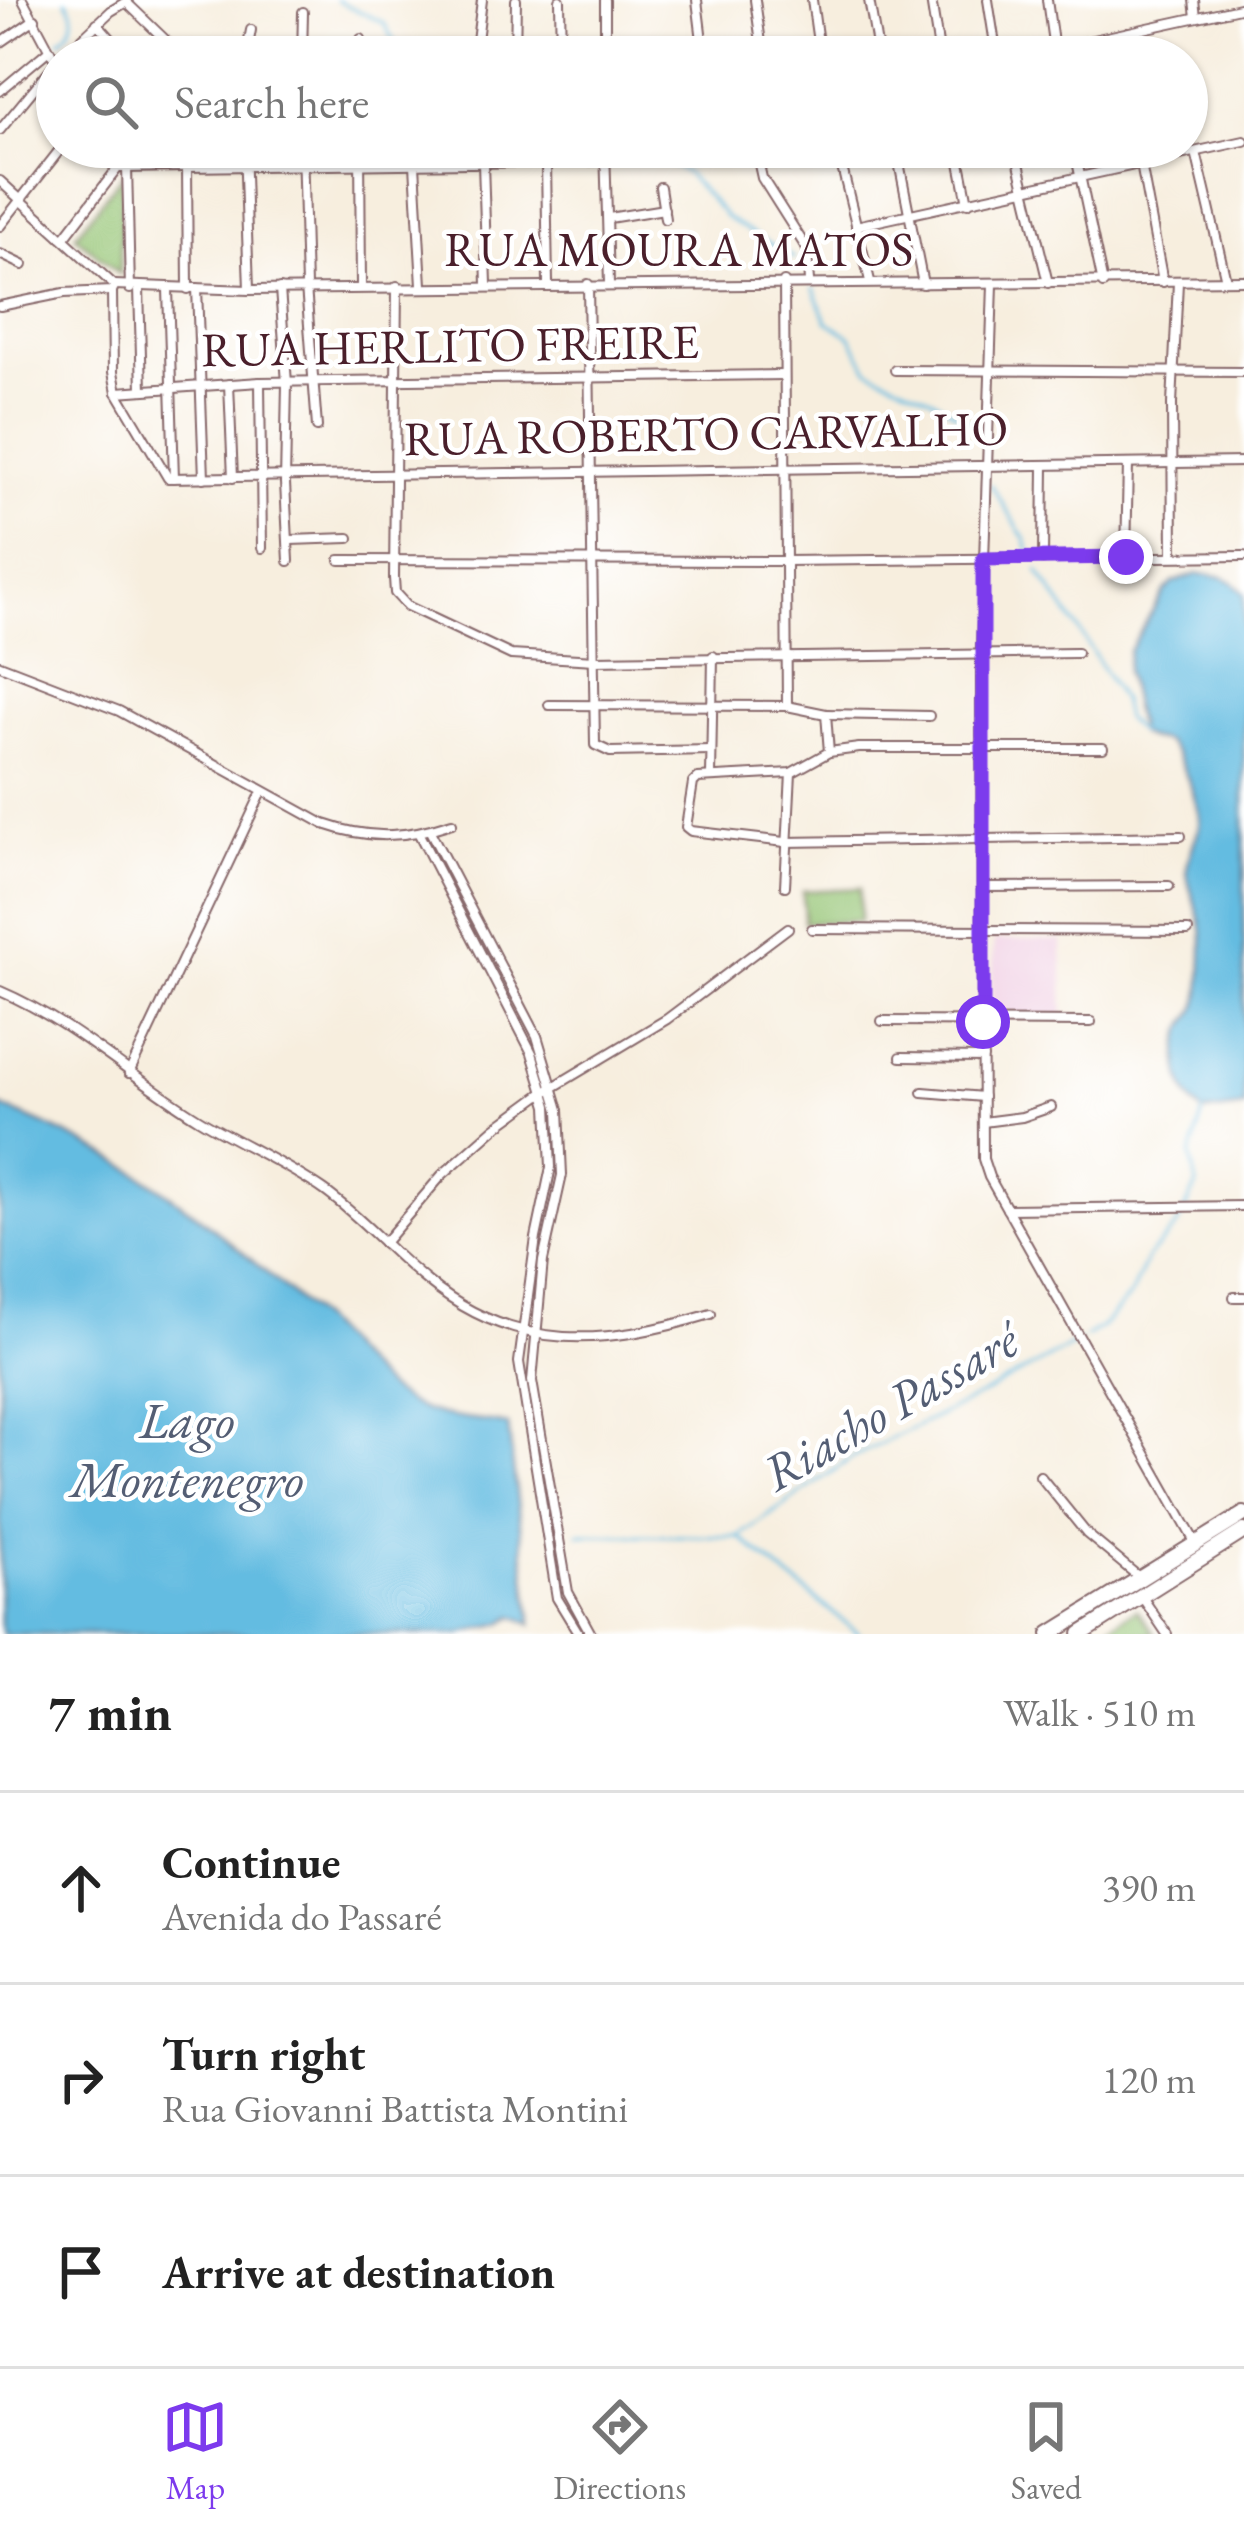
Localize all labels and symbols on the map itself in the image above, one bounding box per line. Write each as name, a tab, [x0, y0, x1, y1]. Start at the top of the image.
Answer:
street label: RUA MOURA MATOS	[445, 218, 913, 280]
street label: RUA HERLITO FREIRE	[201, 310, 699, 380]
street label: RUA ROBERTO CARVALHO	[403, 397, 1009, 469]
route end	[1099, 530, 1153, 584]
route start	[956, 995, 1010, 1049]
water label: Riacho Passaré	[750, 1304, 1034, 1506]
water label: Lago Montenegro	[67, 1387, 304, 1512]

